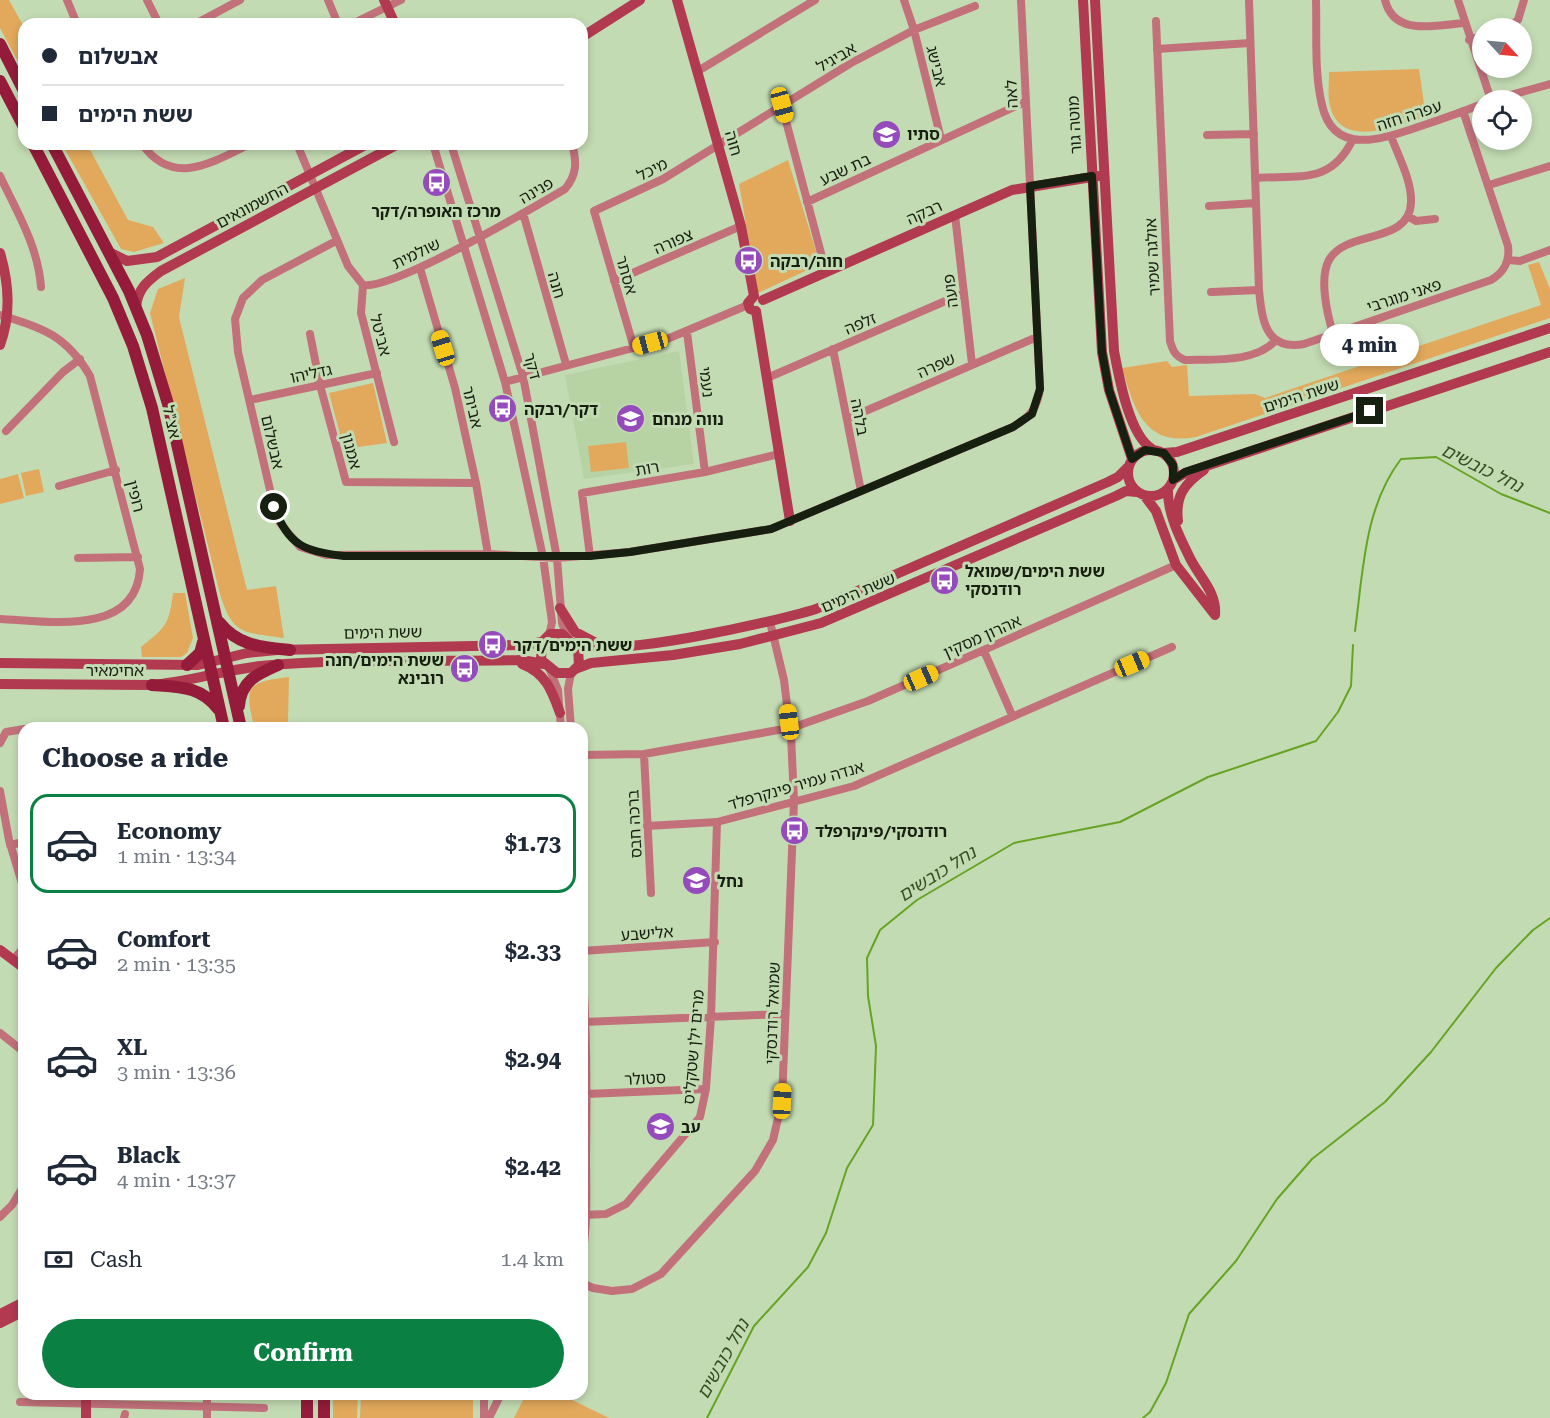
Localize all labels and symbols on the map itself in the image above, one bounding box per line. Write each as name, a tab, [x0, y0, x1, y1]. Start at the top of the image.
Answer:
north arrow	[1472, 18, 1532, 78]
street label: אביגיל	[813, 39, 859, 76]
street label: אבישג	[922, 44, 951, 89]
street label: לאה	[1001, 79, 1022, 109]
car	[769, 85, 795, 125]
street label: מוטה גור	[1063, 95, 1086, 155]
street label: עפרה חזה	[1374, 96, 1444, 135]
school or university icon: סתיו	[870, 118, 902, 150]
place label: סתיו	[907, 125, 940, 144]
street label: חוה	[721, 128, 746, 158]
street label: בת שבע	[817, 149, 874, 189]
street label: מיכל	[634, 154, 671, 185]
bus stop icon: מרכז האופרה/דקר	[420, 167, 452, 199]
street label: פנינה	[516, 173, 557, 208]
street label: החשמונאים	[213, 179, 291, 232]
street label: רבקה	[903, 196, 945, 229]
place label: מרכז האופרה/דקר	[371, 202, 501, 221]
street label: אולגה שמיר	[1141, 217, 1164, 297]
street label: צפורה	[651, 225, 696, 258]
street label: שולמית	[389, 234, 443, 273]
bus stop icon: חוה/רבקה	[733, 245, 765, 277]
place label: חוה/רבקה	[770, 252, 843, 271]
street label: אסתר	[612, 253, 641, 297]
street label: חנה	[544, 270, 569, 301]
street label: פועה	[939, 273, 962, 309]
street label: פאני מוגרבי	[1364, 274, 1444, 316]
street label: זלפה	[841, 308, 879, 339]
street label: אביטל	[366, 312, 395, 358]
callout: 4 min	[1320, 324, 1420, 366]
car	[429, 328, 457, 368]
car	[630, 330, 670, 356]
street label: שפרה	[914, 349, 958, 382]
street label: דקר	[520, 351, 545, 382]
street label: גדליהו	[288, 360, 334, 387]
street label: נעמי	[695, 366, 718, 399]
street label: ששת הימים	[1261, 374, 1342, 417]
street label: אביתר	[458, 384, 487, 430]
bus stop icon: דקר/רבקה	[487, 393, 519, 425]
street label: בלהה	[847, 397, 872, 437]
route end	[1356, 397, 1383, 424]
place label: דקר/רבקה	[524, 400, 598, 419]
school or university icon: נווה מנחם	[615, 403, 647, 435]
street label: אצ"ל	[158, 404, 185, 441]
place label: נווה מנחם	[652, 410, 724, 429]
street label: אבשלום	[257, 413, 288, 471]
street label: אמנון	[338, 431, 365, 471]
water label: נחל כובשים	[1438, 439, 1527, 497]
street label: רות	[634, 457, 661, 480]
street label: רופין	[122, 478, 149, 514]
route start	[260, 493, 287, 520]
place label: ששת הימים/שמואל רודנסקי	[965, 562, 1105, 599]
bus stop icon: ששת הימים/שמואל רודנסקי	[928, 564, 960, 596]
street label: ששת הימים	[818, 568, 898, 617]
street label: אהרון מסקין	[940, 611, 1024, 662]
street label: ששת הימים	[343, 622, 423, 643]
bus stop icon: ששת הימים/דקר	[476, 629, 508, 661]
place label: ששת הימים/דקר	[513, 636, 632, 655]
car	[1112, 649, 1152, 679]
place label: ששת הימים/חנה רובינא	[325, 651, 444, 688]
bus stop icon: ששת הימים/חנה רובינא	[449, 653, 481, 685]
street label: אחימאיר	[86, 661, 144, 680]
car	[901, 662, 941, 694]
car	[778, 703, 800, 741]
street label: אנדה עמיר פינקרפלד	[726, 757, 866, 814]
street label: ברכה חבס	[623, 789, 646, 859]
bus stop icon: רודנסקי/פינקרפלד	[778, 815, 810, 847]
place label: רודנסקי/פינקרפלד	[815, 822, 947, 841]
water label: נחל כובשים	[894, 841, 981, 906]
school or university icon: נחל	[680, 865, 712, 897]
place label: נחל	[717, 872, 743, 891]
street label: אלישבע	[620, 922, 674, 945]
street label: שמואל רודנסקי	[761, 961, 784, 1065]
street label: מרים ילן שטקליס	[679, 989, 708, 1105]
street label: סטולר	[624, 1068, 666, 1089]
car	[772, 1083, 792, 1119]
school or university icon: עב	[644, 1111, 676, 1143]
place label: עב	[681, 1118, 701, 1137]
water label: נחל כובשים	[692, 1314, 754, 1402]

